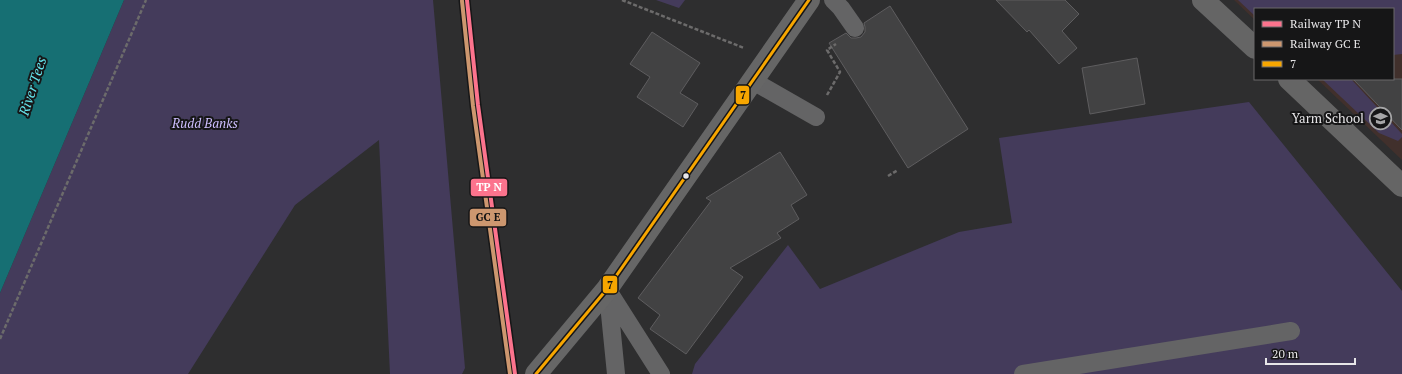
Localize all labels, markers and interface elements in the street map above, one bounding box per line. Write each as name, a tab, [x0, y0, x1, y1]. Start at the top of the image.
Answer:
legend	[1254, 8, 1394, 80]
text: Railway TP N	[1290, 16, 1361, 31]
text: Railway GC E	[1290, 36, 1361, 51]
water label: River Tees	[13, 54, 50, 119]
text: 7	[1290, 56, 1296, 71]
line badge: 7	[735, 85, 750, 105]
text: 7	[740, 88, 746, 102]
school or university icon: Yarm School	[1367, 105, 1393, 131]
place label: Yarm School	[1292, 109, 1364, 127]
park label: Rudd Banks	[171, 114, 239, 132]
unlabelled marker	[681, 171, 691, 181]
line badge: TP N	[470, 178, 508, 197]
text: TP N	[476, 180, 503, 194]
line badge: GC E	[469, 208, 507, 227]
text: GC E	[476, 210, 501, 224]
line badge: 7	[602, 275, 618, 294]
text: 7	[607, 278, 613, 292]
scale bar	[1266, 340, 1355, 366]
text: 20 m	[1272, 346, 1299, 361]

